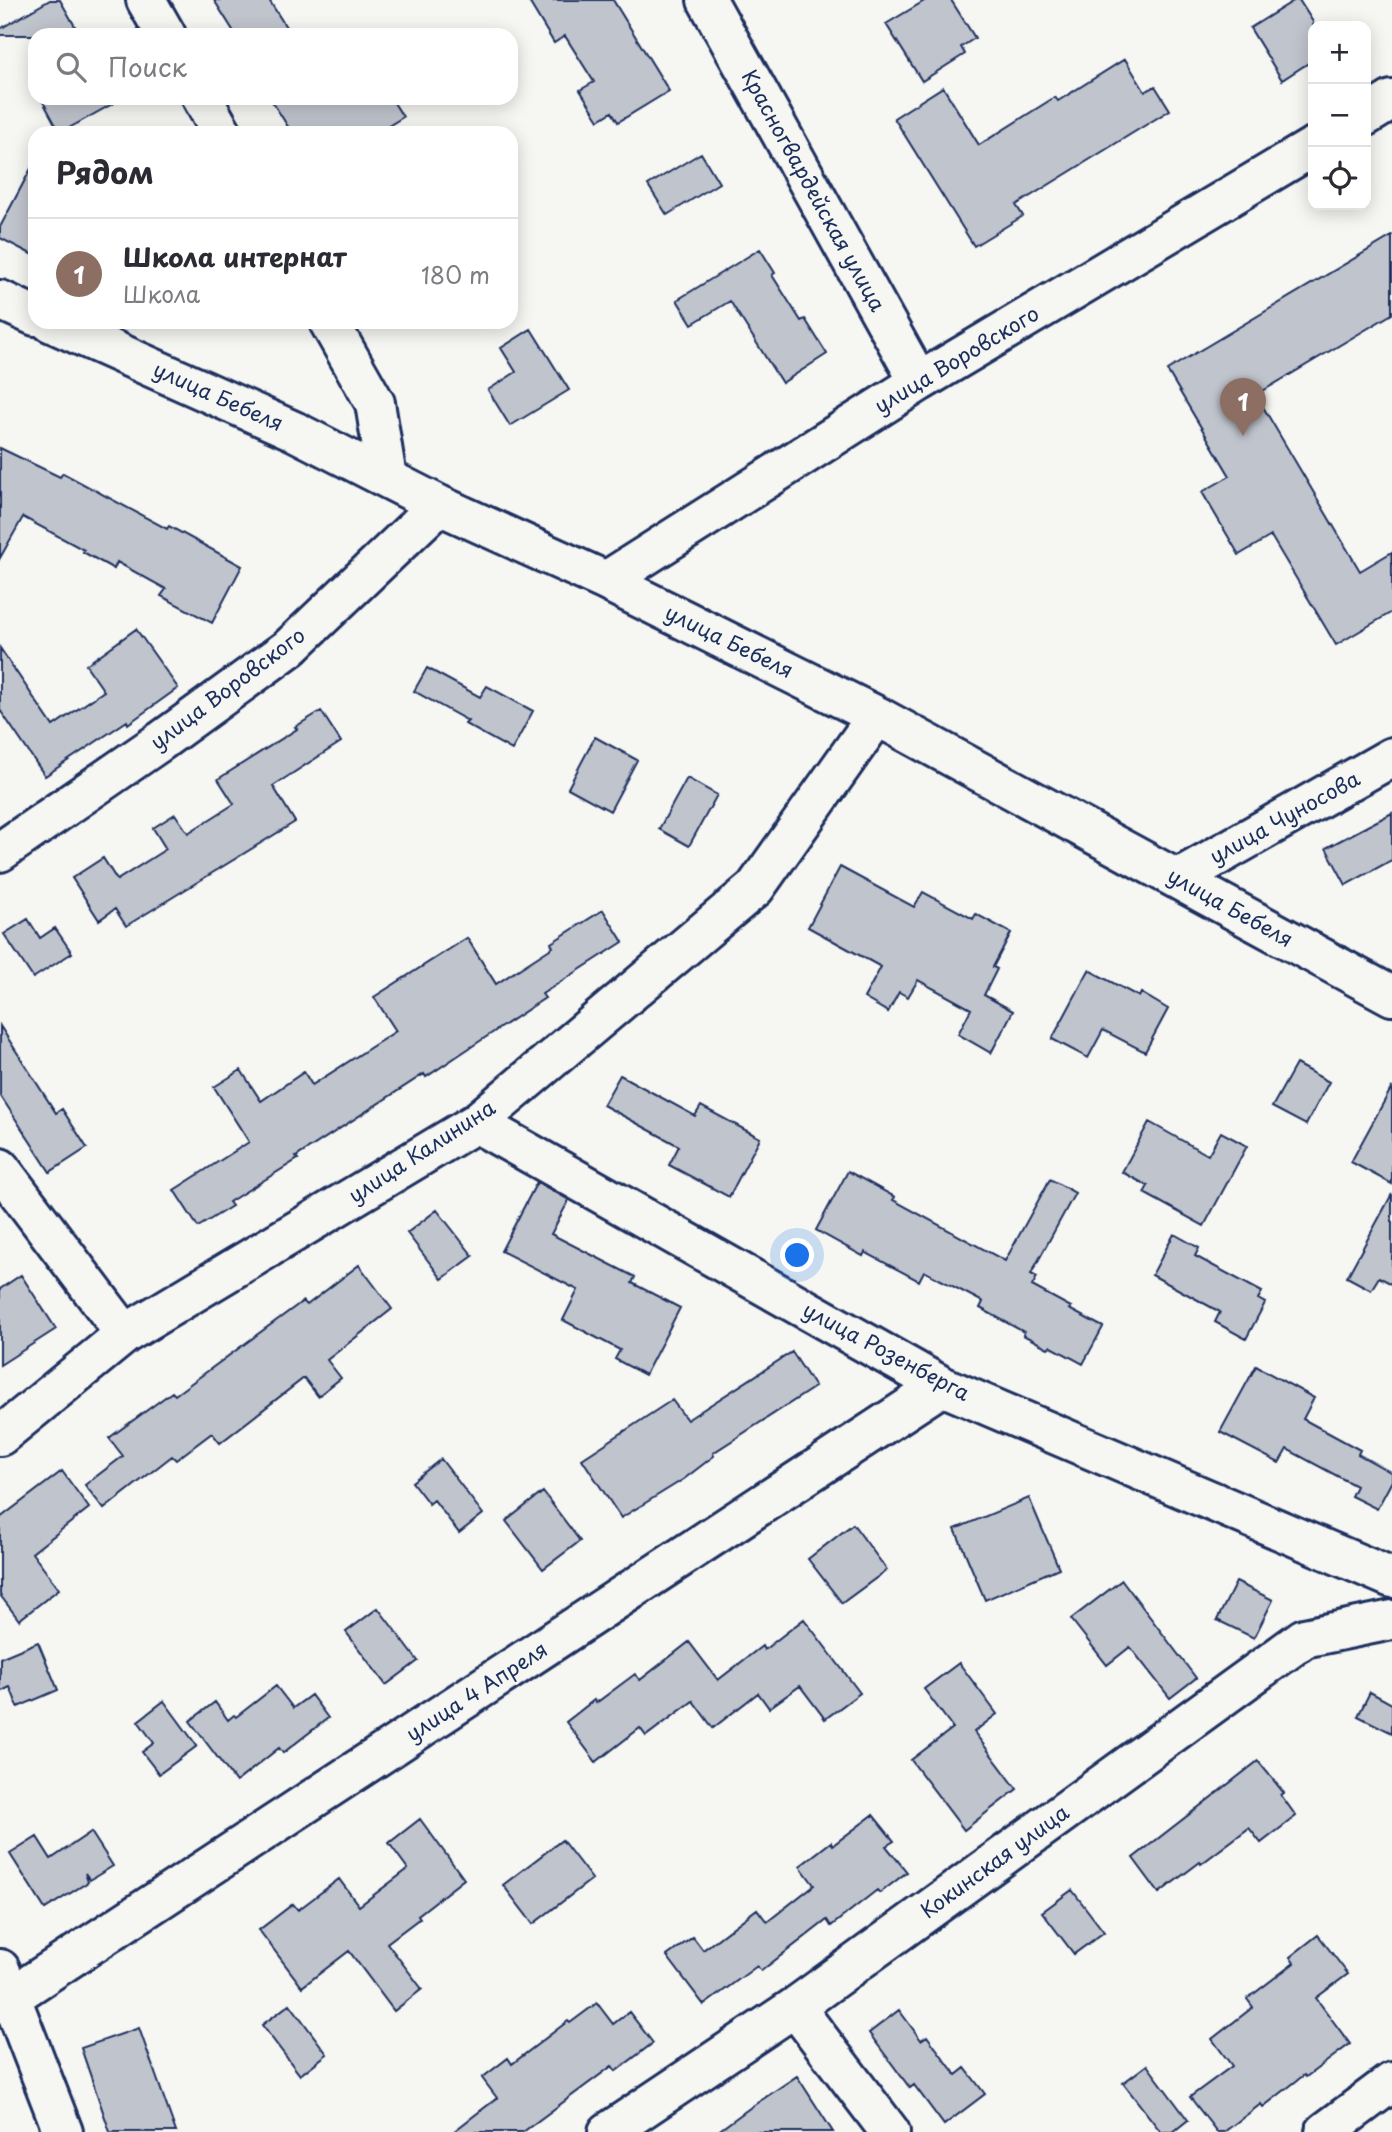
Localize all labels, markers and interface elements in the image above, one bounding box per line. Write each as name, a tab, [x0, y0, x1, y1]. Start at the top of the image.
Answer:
map controls	[1308, 21, 1371, 210]
button: +	[1308, 21, 1371, 84]
search box	[28, 28, 518, 105]
text: Поиск	[108, 47, 187, 86]
icon: search	[52, 48, 90, 86]
street label: Красногвардейская улица	[735, 63, 895, 318]
button: −	[1308, 84, 1371, 147]
button: locate	[1308, 147, 1371, 210]
text: Рядом	[56, 149, 154, 194]
text: Школа интернат	[123, 237, 346, 276]
text: 1	[74, 257, 85, 292]
text: 180 m	[421, 257, 490, 292]
text: Школа	[123, 276, 200, 311]
street label: улица Воровского	[867, 296, 1044, 420]
street label: улица Бебеля	[149, 352, 289, 438]
pin: 1	[1220, 378, 1266, 436]
street label: улица Бебеля	[660, 595, 800, 685]
street label: улица Воровского	[142, 618, 311, 757]
street label: улица Чуносова	[1203, 762, 1365, 871]
street label: улица Бебеля	[1162, 858, 1300, 954]
street label: улица Калинина	[341, 1090, 501, 1210]
your location	[780, 1238, 814, 1272]
street label: улица Розенберга	[798, 1293, 976, 1408]
street label: улица 4 Апреля	[399, 1632, 553, 1748]
street label: Кокинская улица	[913, 1795, 1075, 1925]

